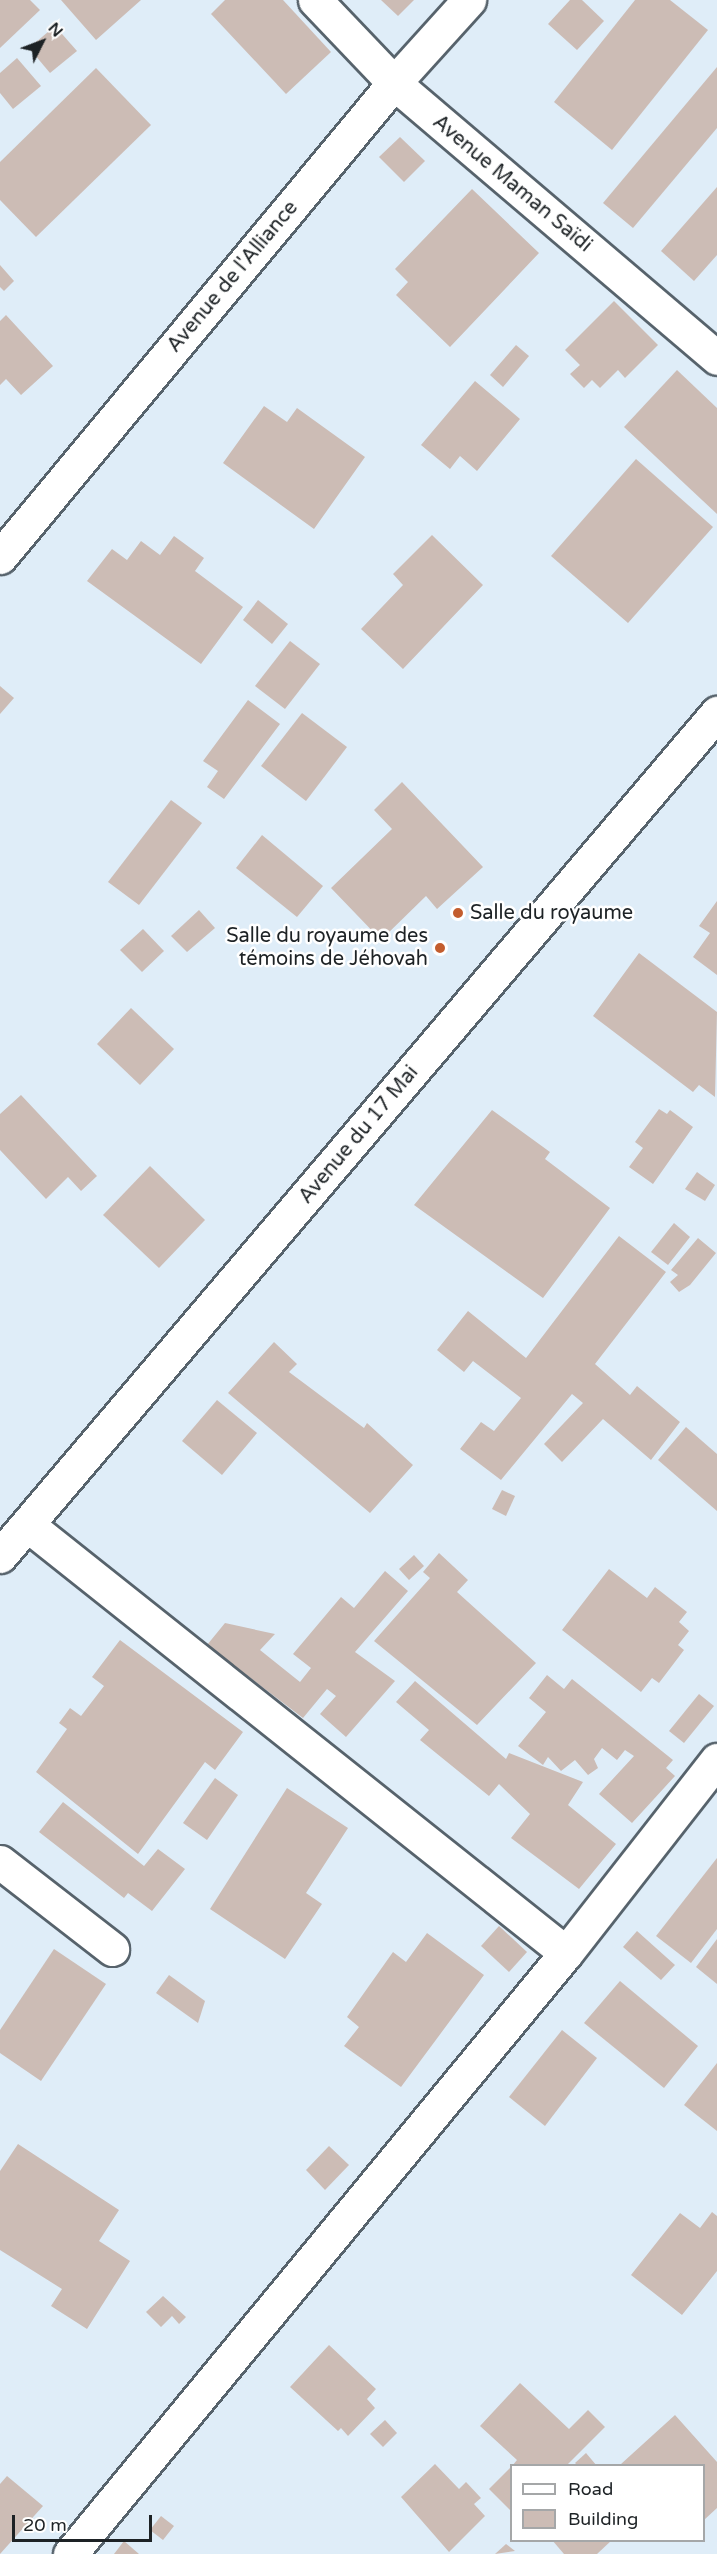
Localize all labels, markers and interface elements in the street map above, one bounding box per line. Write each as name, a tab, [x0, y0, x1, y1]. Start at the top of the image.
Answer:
north arrow	[12, 12, 72, 72]
text: N	[44, 18, 67, 41]
street label: Avenue Maman Saïdi	[428, 110, 596, 258]
street label: Avenue de l'Alliance	[163, 196, 303, 358]
place label: Salle du royaume	[470, 901, 633, 925]
marker: Salle du royaume	[451, 906, 465, 920]
place label: Salle du royaume des témoins de Jéhovah	[226, 924, 428, 971]
marker: Salle du royaume des témoins de Jéhovah	[433, 941, 447, 955]
street label: Avenue du 17 Mai	[294, 1061, 424, 1209]
legend	[510, 2464, 705, 2542]
text: Road	[568, 2478, 613, 2500]
scale bar	[15, 2503, 154, 2541]
text: Building	[568, 2508, 638, 2530]
text: 20 m	[23, 2514, 67, 2536]

